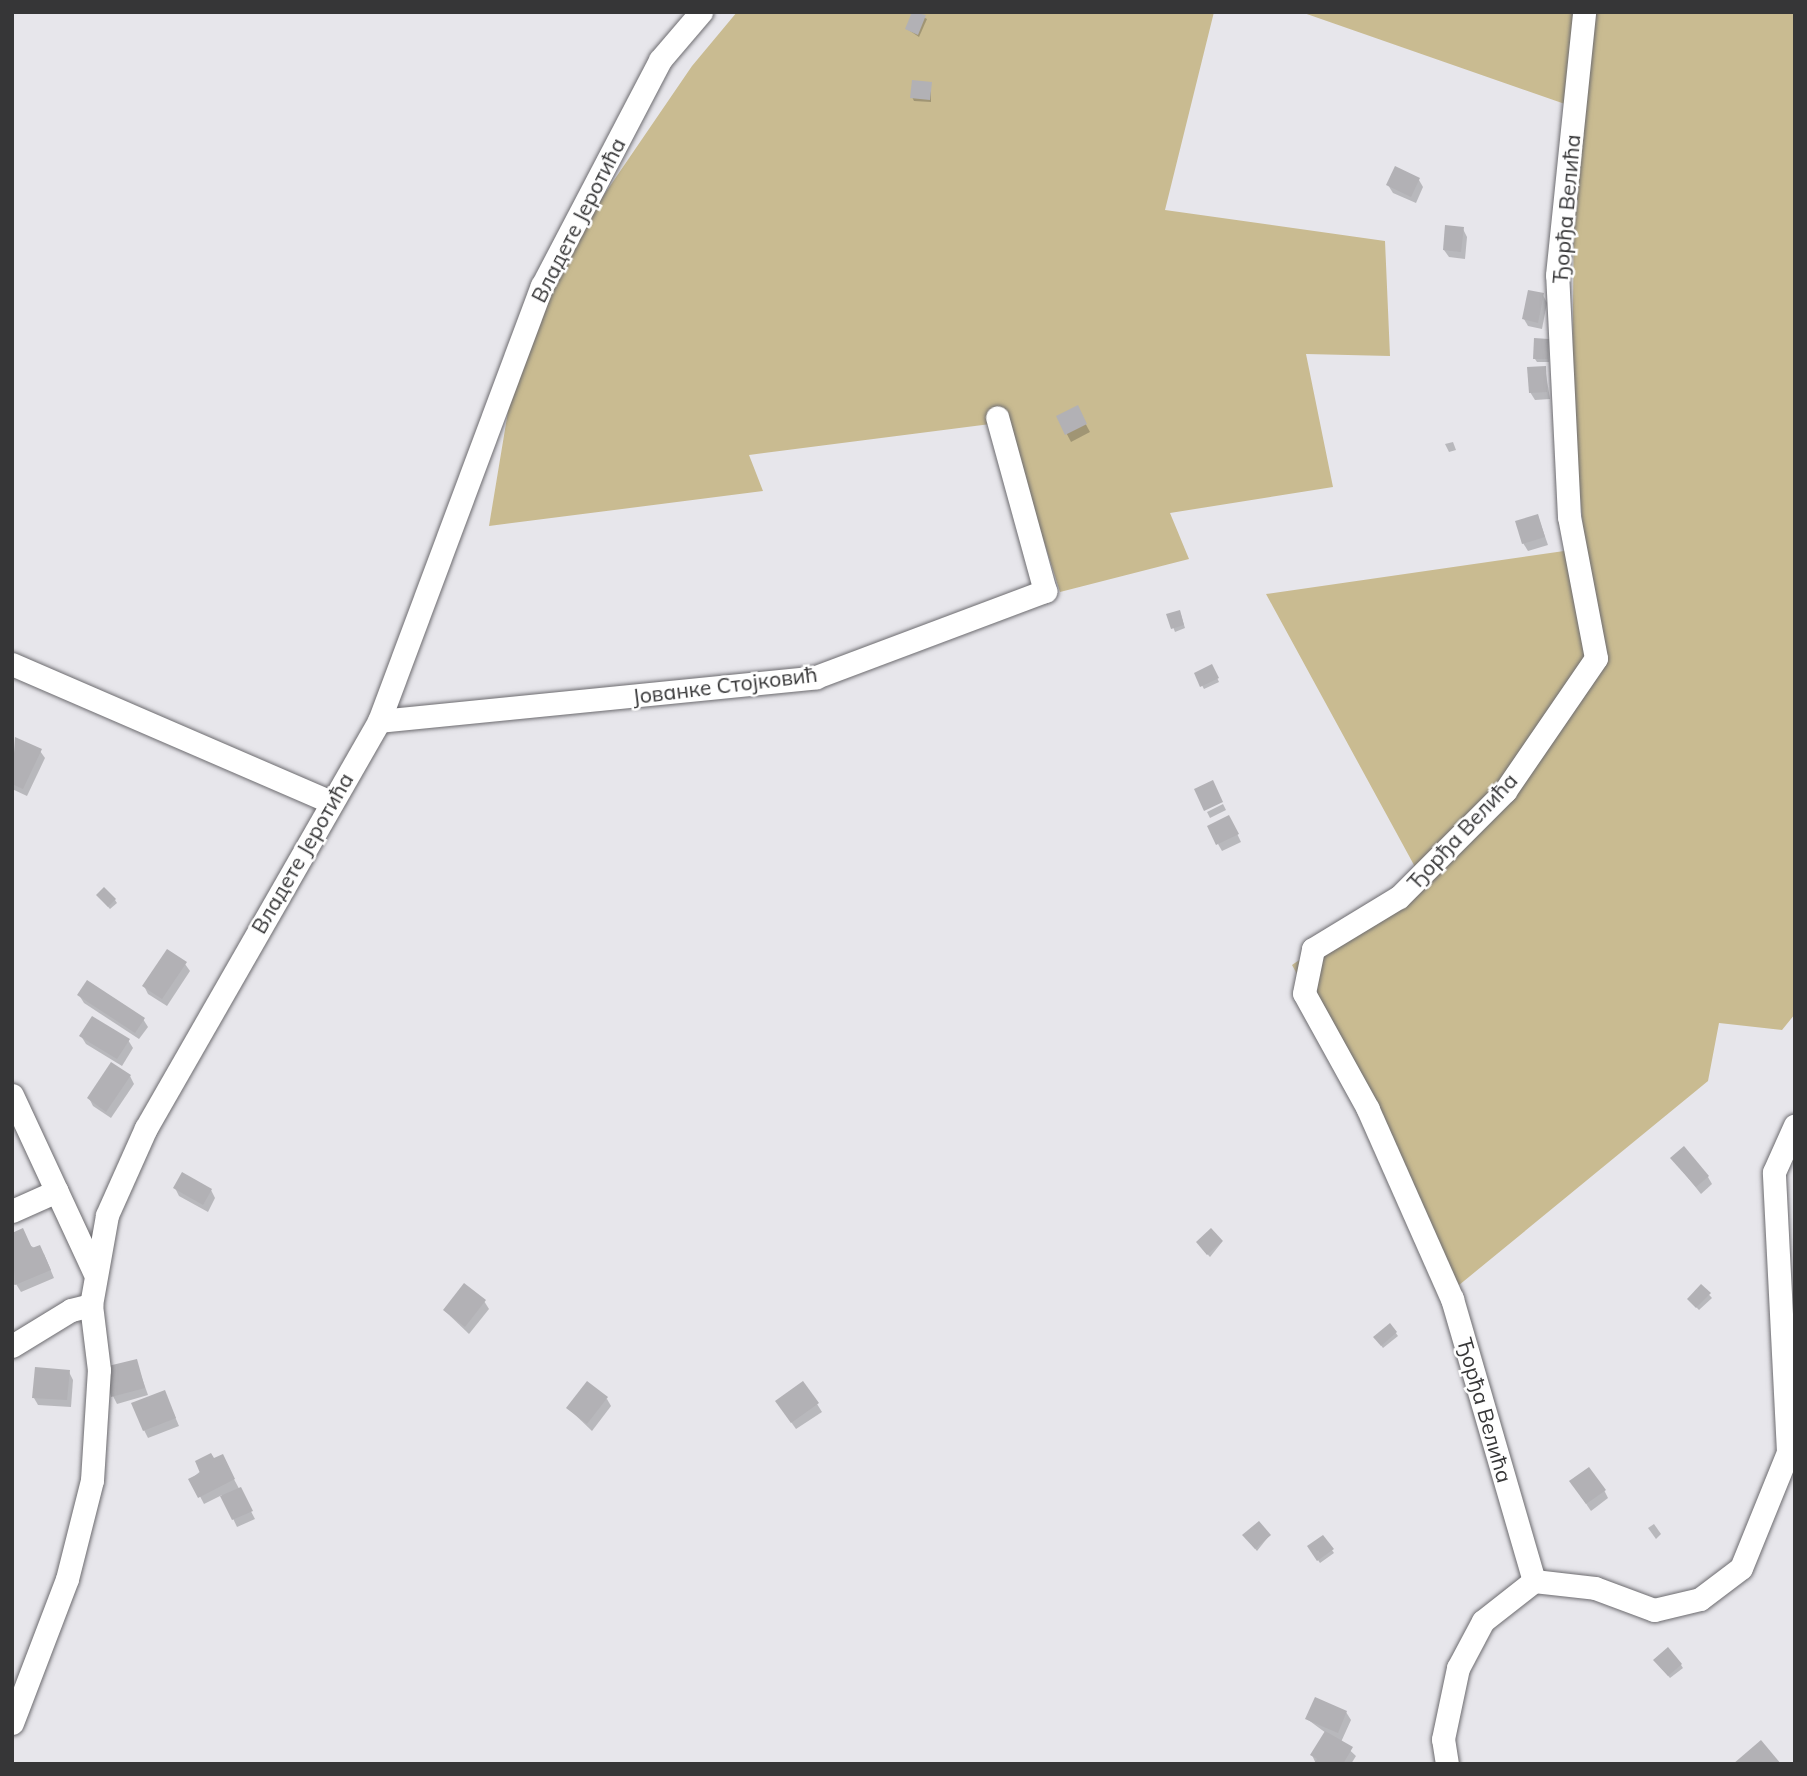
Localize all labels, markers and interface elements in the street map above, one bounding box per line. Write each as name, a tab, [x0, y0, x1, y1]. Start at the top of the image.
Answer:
street label: Владете Јеротића	[526, 133, 630, 307]
street label: Ђорђа Велића	[1547, 133, 1585, 285]
street label: Јованке Стојковић	[631, 661, 819, 709]
street label: Владете Јеротића	[246, 768, 358, 938]
street label: Ђорђа Велића	[1402, 768, 1522, 894]
street label: Ђорђа Велића	[1452, 1335, 1518, 1485]

